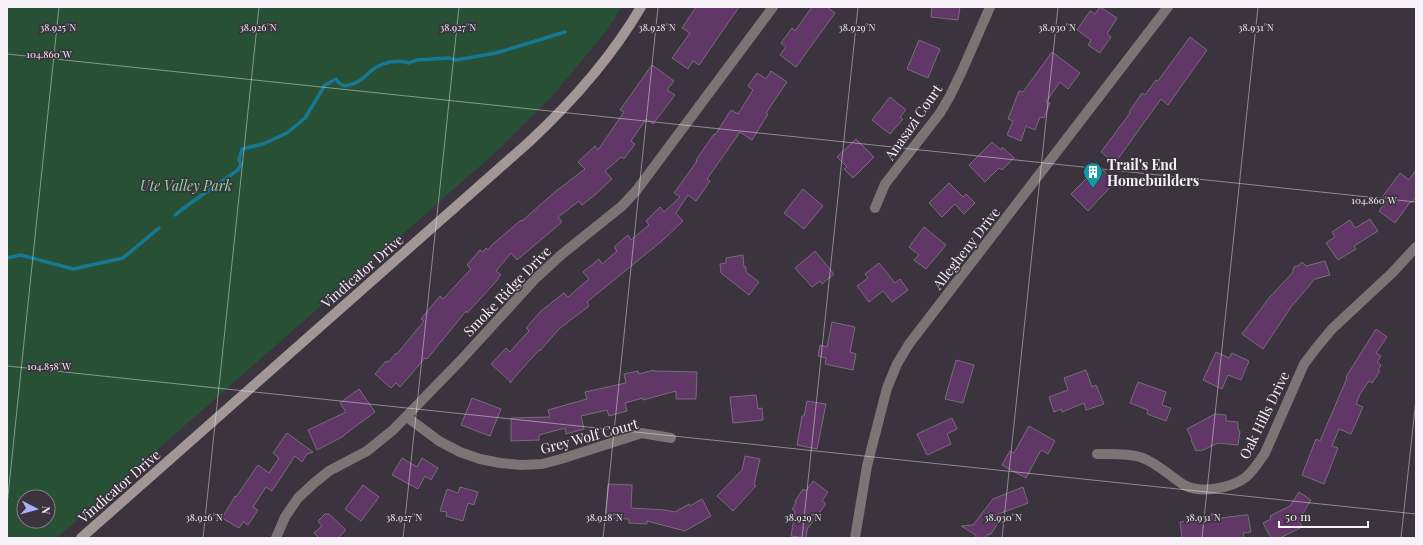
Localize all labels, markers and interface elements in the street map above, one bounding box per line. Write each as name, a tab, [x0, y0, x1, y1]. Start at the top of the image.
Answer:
text: 38.925°N	[40, 20, 76, 34]
text: 38.926°N	[239, 20, 277, 34]
text: 38.927°N	[440, 20, 476, 34]
text: 38.928°N	[638, 20, 676, 34]
text: 38.929°N	[838, 20, 876, 34]
text: 38.930°N	[1038, 20, 1076, 34]
text: 38.931°N	[1238, 20, 1274, 34]
text: 104.860°W	[26, 47, 73, 61]
street label: Anasazi Court	[879, 80, 947, 164]
place label: Trail's End Homebuilders	[1107, 155, 1199, 190]
building icon: Trail's End Homebuilders	[1082, 161, 1104, 189]
park label: Ute Valley Park	[140, 176, 232, 195]
text: 104.860°W	[1351, 193, 1398, 207]
street label: Allegheny Drive	[927, 203, 1004, 294]
street label: Vindicator Drive	[316, 230, 407, 313]
street label: Smoke Ridge Drive	[459, 242, 555, 340]
text: 104.858°W	[27, 359, 72, 373]
street label: Oak Hills Drive	[1235, 368, 1293, 462]
street label: Grey Wolf Court	[538, 414, 641, 458]
street label: Vindicator Drive	[73, 445, 164, 528]
north arrow	[16, 489, 56, 529]
scale bar	[1279, 503, 1368, 529]
text: N	[39, 505, 54, 515]
text: 50 m	[1285, 508, 1311, 524]
text: 38.926°N	[185, 510, 223, 524]
text: 38.927°N	[386, 510, 422, 524]
text: 38.928°N	[585, 510, 623, 524]
text: 38.929°N	[784, 510, 822, 524]
text: 38.930°N	[984, 510, 1022, 524]
text: 38.931°N	[1185, 510, 1221, 524]

